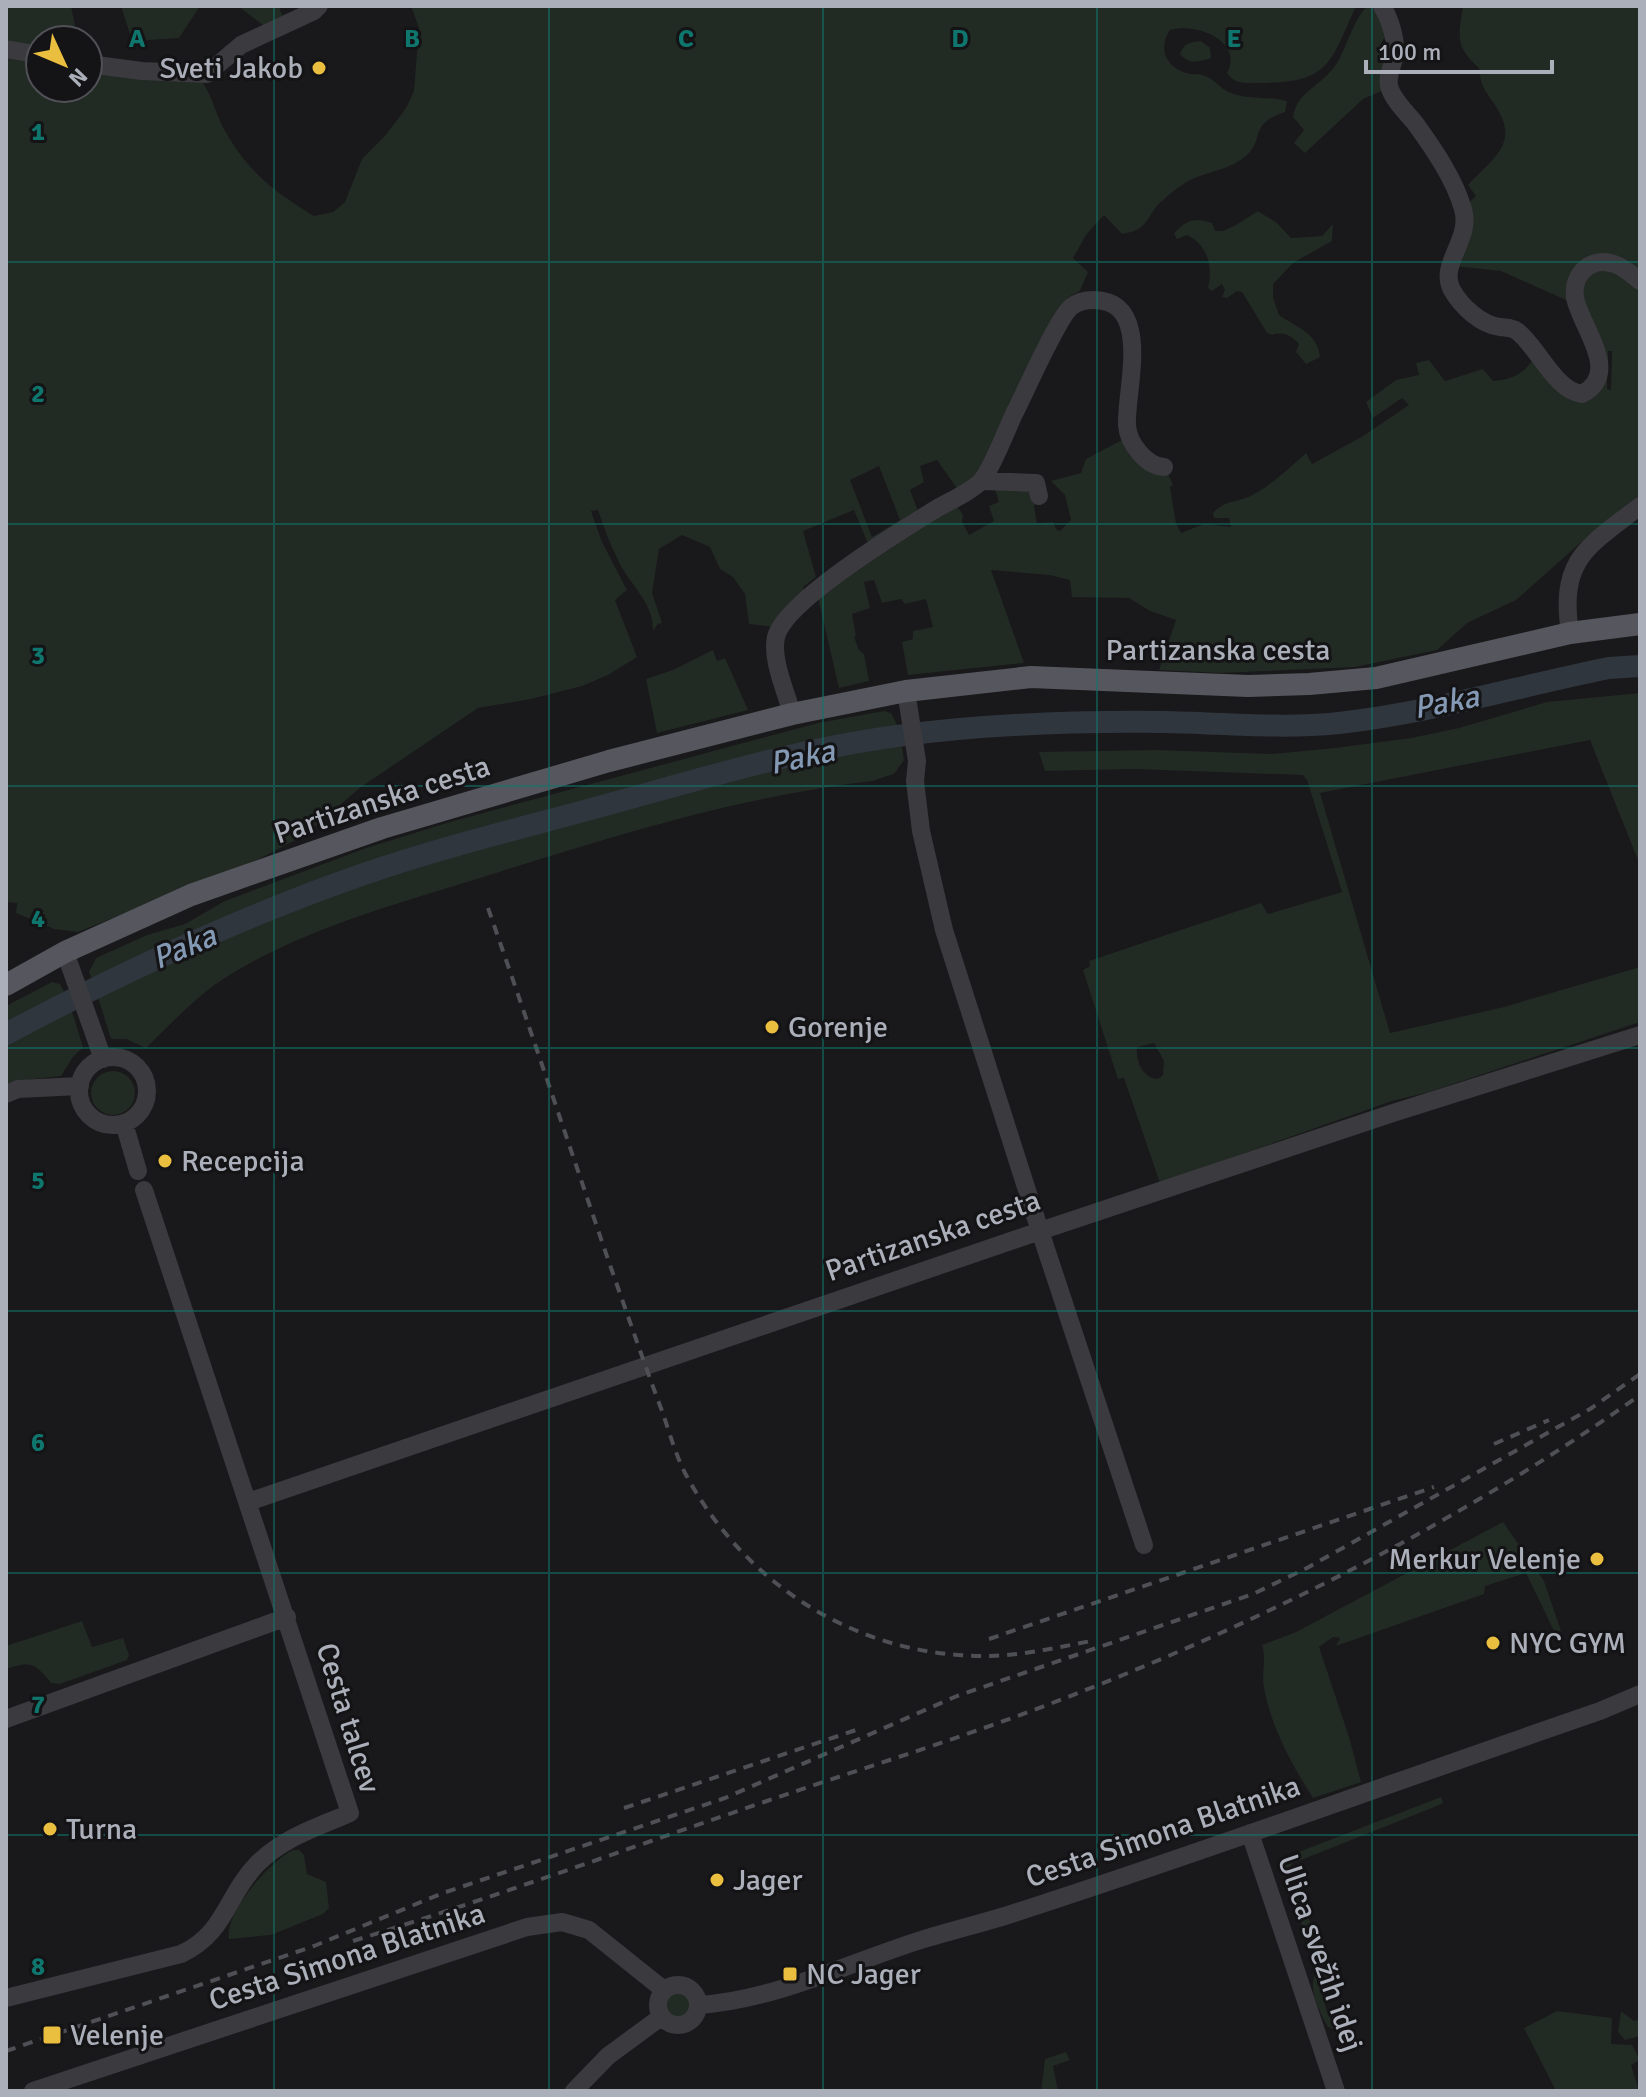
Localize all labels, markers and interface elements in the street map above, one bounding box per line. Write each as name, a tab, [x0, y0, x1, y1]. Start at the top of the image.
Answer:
text: A	[129, 23, 146, 55]
text: B	[404, 23, 420, 55]
text: C	[678, 23, 694, 55]
text: D	[951, 23, 969, 55]
text: E	[1227, 23, 1241, 55]
north arrow	[24, 24, 104, 104]
scale bar	[1366, 24, 1552, 74]
text: 100 m	[1378, 37, 1441, 67]
place label: Sveti Jakob	[159, 50, 303, 87]
marker: Sveti Jakob	[310, 59, 328, 77]
text: N	[63, 63, 93, 92]
text: 1	[31, 116, 45, 148]
text: 2	[31, 378, 45, 410]
street label: Partizanska cesta	[1106, 632, 1330, 669]
text: 3	[31, 640, 45, 672]
water label: Paka	[1410, 676, 1483, 727]
water label: Paka	[766, 731, 839, 783]
street label: Partizanska cesta	[269, 748, 495, 852]
text: 4	[31, 903, 45, 935]
water label: Paka	[146, 916, 223, 978]
place label: Gorenje	[788, 1009, 888, 1046]
marker: Gorenje	[763, 1018, 781, 1036]
place label: Recepcija	[181, 1143, 305, 1180]
marker: Recepcija	[156, 1152, 174, 1170]
text: 5	[31, 1165, 45, 1197]
street label: Partizanska cesta	[821, 1182, 1045, 1290]
text: 6	[31, 1427, 45, 1459]
place label: Merkur Velenje	[1388, 1541, 1581, 1578]
marker: Merkur Velenje	[1588, 1550, 1606, 1568]
place label: NYC GYM	[1509, 1625, 1626, 1662]
marker: NYC GYM	[1484, 1634, 1502, 1652]
street label: Cesta talcev	[308, 1639, 388, 1798]
text: 7	[31, 1689, 45, 1721]
street label: Cesta Simona Blatnika	[1021, 1768, 1305, 1896]
place label: Turna	[66, 1811, 137, 1848]
marker: Turna	[41, 1820, 59, 1838]
street label: Ulica svežih idej	[1269, 1850, 1371, 2056]
place label: Jager	[733, 1862, 803, 1899]
marker: Jager	[708, 1871, 726, 1889]
street label: Cesta Simona Blatnika	[204, 1895, 490, 2019]
text: 8	[31, 1951, 45, 1983]
place label: NC Jager	[806, 1956, 921, 1993]
marker: NC Jager	[781, 1965, 799, 1983]
place label: Velenje	[70, 2017, 164, 2054]
marker: Velenje	[41, 2024, 63, 2046]

